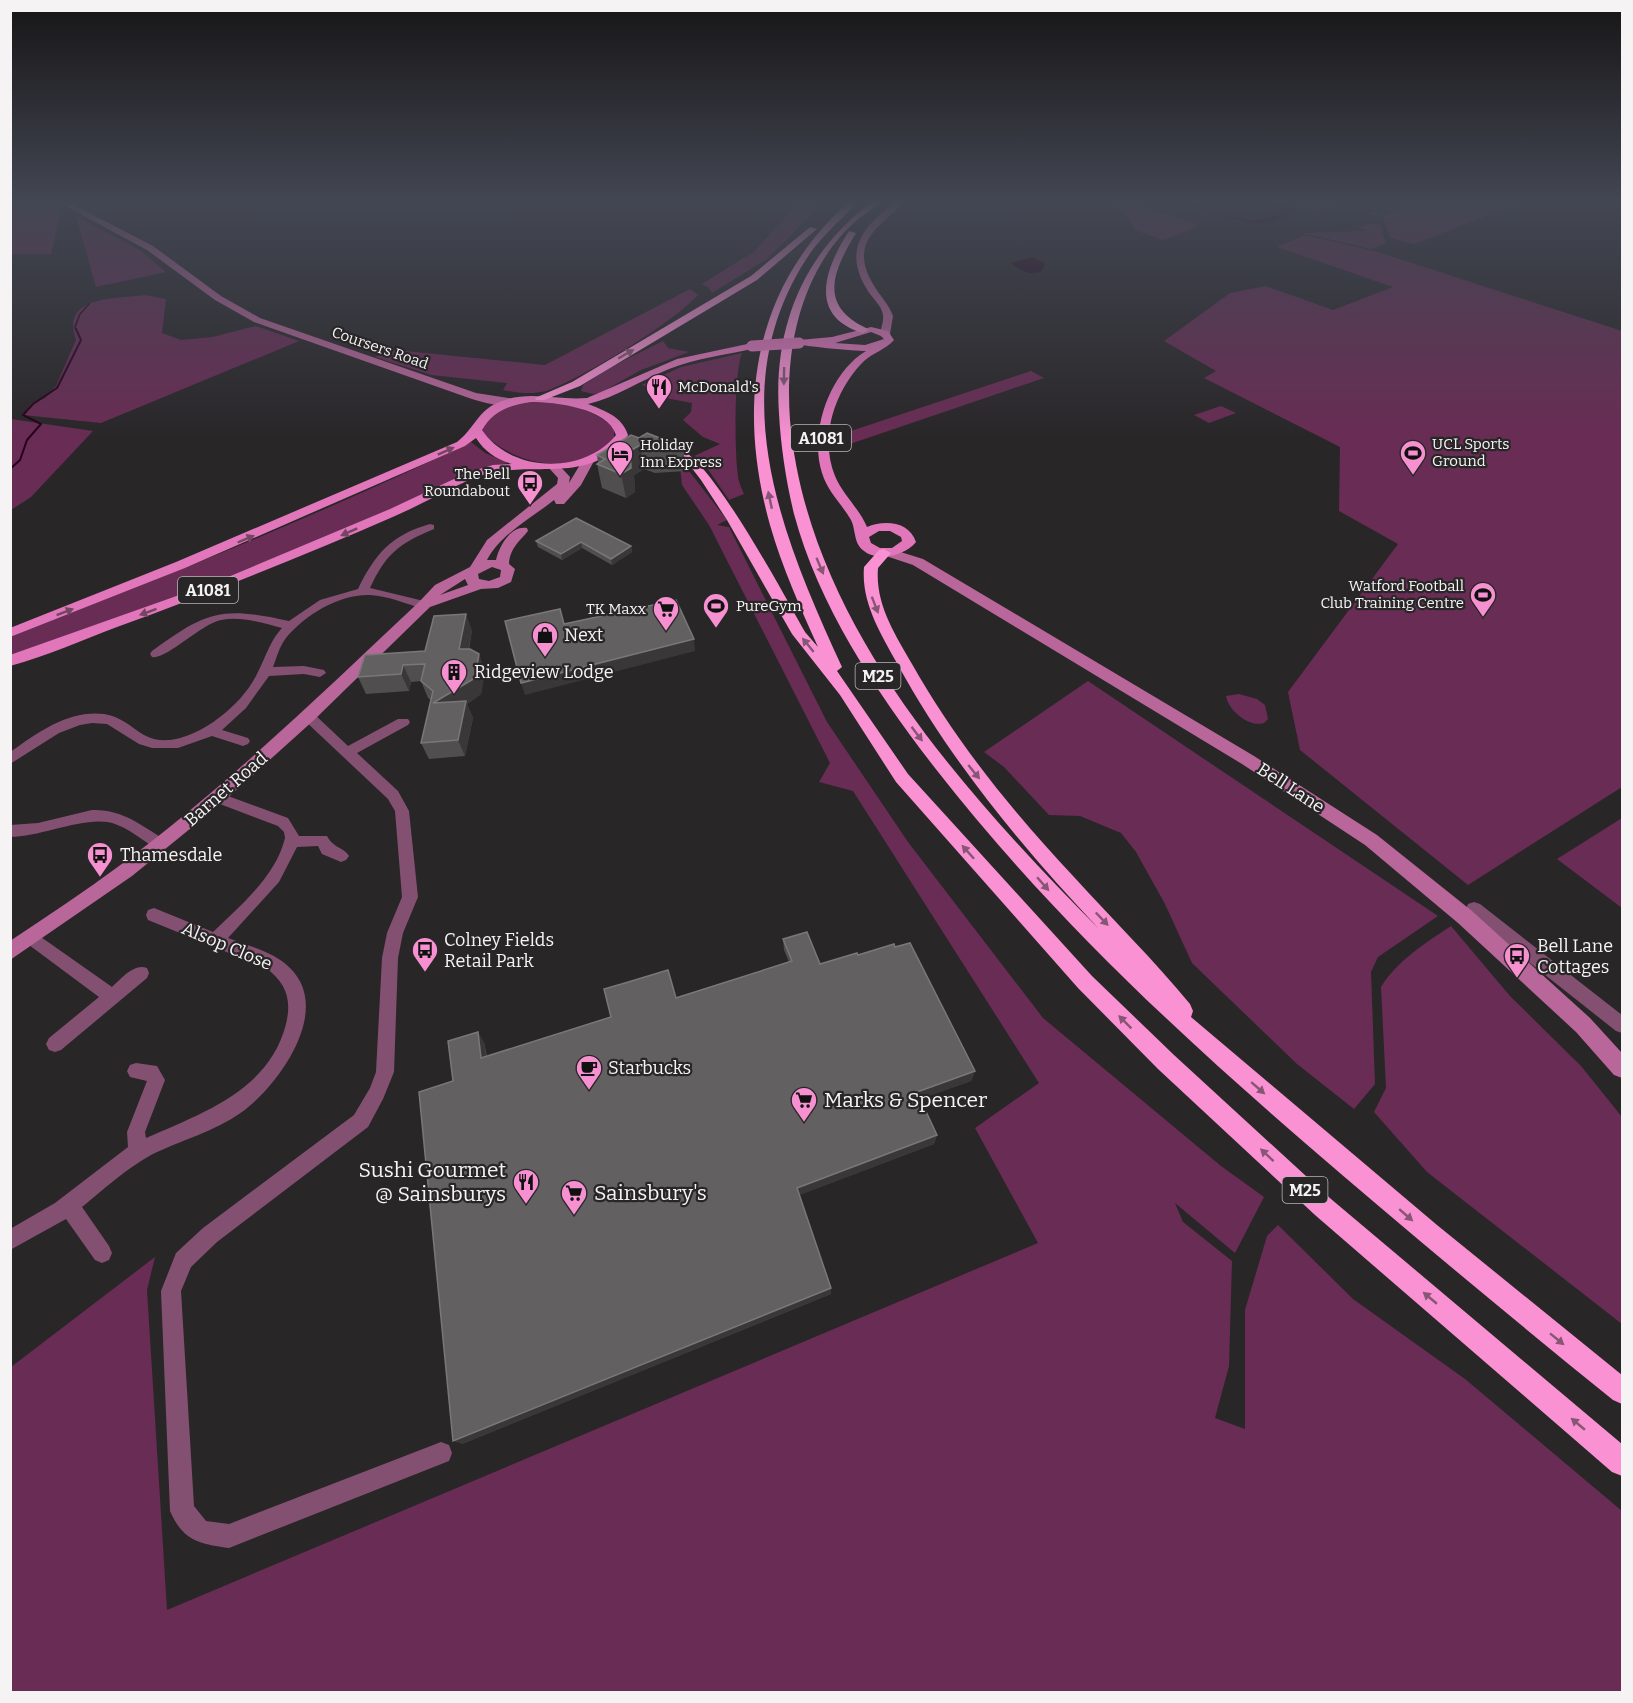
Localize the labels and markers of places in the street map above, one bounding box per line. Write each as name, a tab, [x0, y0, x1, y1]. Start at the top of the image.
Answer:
restaurant icon: McDonald's	[644, 372, 674, 410]
place label: McDonald's	[678, 378, 759, 396]
place label: UCL Sports Ground	[1432, 435, 1509, 470]
place label: Holiday Inn Express	[640, 436, 722, 471]
sports icon: UCL Sports Ground	[1398, 438, 1428, 476]
hotel icon: Holiday Inn Express	[605, 439, 635, 477]
place label: The Bell Roundabout	[424, 465, 511, 500]
bus stop icon: The Bell Roundabout	[515, 468, 545, 506]
place label: Watford Football Club Training Centre	[1320, 577, 1464, 612]
sports icon: Watford Football Club Training Centre	[1468, 580, 1498, 618]
sports icon: PureGym	[701, 591, 731, 629]
supermarket icon: TK Maxx	[651, 594, 681, 632]
place label: PureGym	[736, 597, 802, 615]
place label: TK Maxx	[586, 600, 647, 618]
shop icon: Next	[530, 620, 560, 658]
place label: Next	[564, 624, 604, 646]
building icon: Ridgeview Lodge	[439, 657, 469, 695]
place label: Ridgeview Lodge	[474, 661, 614, 683]
bus stop icon: Thamesdale	[85, 840, 115, 878]
place label: Thamesdale	[120, 844, 222, 866]
place label: Colney Fields Retail Park	[444, 929, 554, 972]
bus stop icon: Colney Fields Retail Park	[410, 935, 440, 973]
place label: Bell Lane Cottages	[1537, 935, 1613, 978]
bus stop icon: Bell Lane Cottages	[1502, 941, 1532, 979]
cafe icon: Starbucks	[574, 1053, 604, 1091]
place label: Starbucks	[608, 1057, 691, 1079]
supermarket icon: Marks & Spencer	[789, 1085, 819, 1123]
place label: Marks & Spencer	[824, 1087, 987, 1113]
place label: Sushi Gourmet @ Sainsburys	[359, 1157, 506, 1207]
restaurant icon: Sushi Gourmet @ Sainsburys	[511, 1167, 541, 1205]
supermarket icon: Sainsbury's	[559, 1178, 589, 1216]
place label: Sainsbury's	[594, 1180, 707, 1206]

